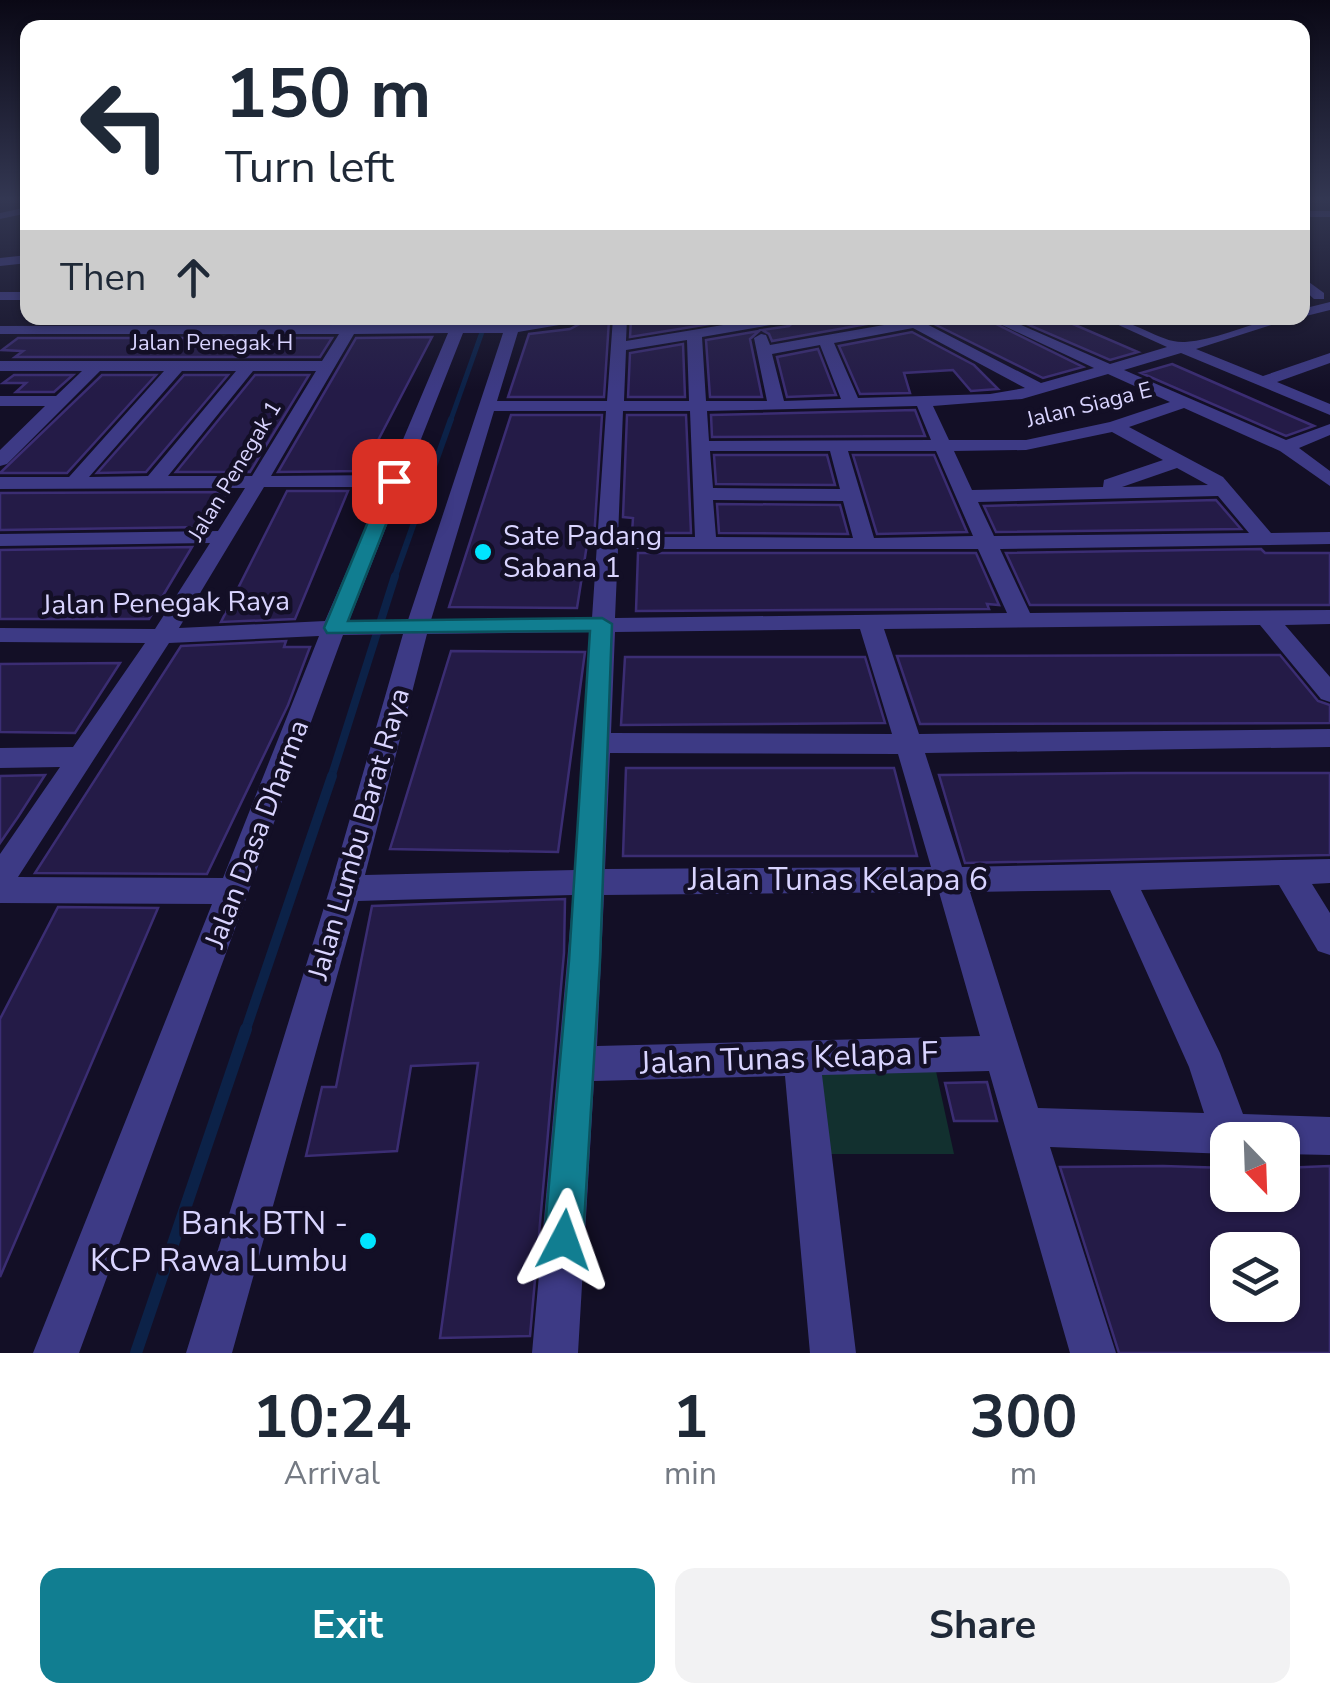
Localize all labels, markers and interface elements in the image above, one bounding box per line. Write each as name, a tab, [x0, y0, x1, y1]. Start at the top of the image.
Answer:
text: 150 m	[225, 46, 431, 142]
icon: left	[60, 60, 190, 190]
text: Turn left	[225, 137, 394, 198]
icon: ahead	[166, 250, 221, 305]
text: Then	[60, 252, 146, 303]
street label: Jalan Penegak H	[130, 328, 293, 358]
street label: Jalan Siaga E	[1022, 375, 1155, 435]
street label: Jalan Penegak 1	[181, 395, 289, 548]
pin	[352, 439, 437, 524]
icon: arrive	[367, 454, 422, 509]
place label: Sate Padang Sabana 1	[503, 517, 662, 587]
marker: Sate Padang Sabana 1	[472, 541, 494, 563]
street label: Jalan Penegak Raya	[41, 582, 290, 624]
street label: Jalan Lumbu Barat Raya	[299, 684, 419, 985]
street label: Jalan Dasa Dharma	[196, 714, 318, 955]
street label: Jalan Tunas Kelapa 6	[687, 858, 988, 901]
street label: Jalan Tunas Kelapa F	[638, 1031, 939, 1085]
north arrow	[1210, 1122, 1300, 1212]
map controls	[1210, 1122, 1300, 1322]
position arrow	[512, 1188, 616, 1292]
place label: Bank BTN - KCP Rawa Lumbu	[90, 1202, 348, 1282]
marker: Bank BTN - KCP Rawa Lumbu	[357, 1230, 379, 1252]
button: layers	[1210, 1232, 1300, 1322]
text: 10:24	[253, 1376, 411, 1458]
text: 1	[672, 1376, 708, 1458]
text: 300	[969, 1376, 1077, 1458]
text: Arrival	[284, 1452, 380, 1495]
text: min	[664, 1452, 717, 1495]
text: m	[1010, 1452, 1037, 1495]
button: Exit	[40, 1568, 655, 1683]
button: Share	[675, 1568, 1290, 1683]

